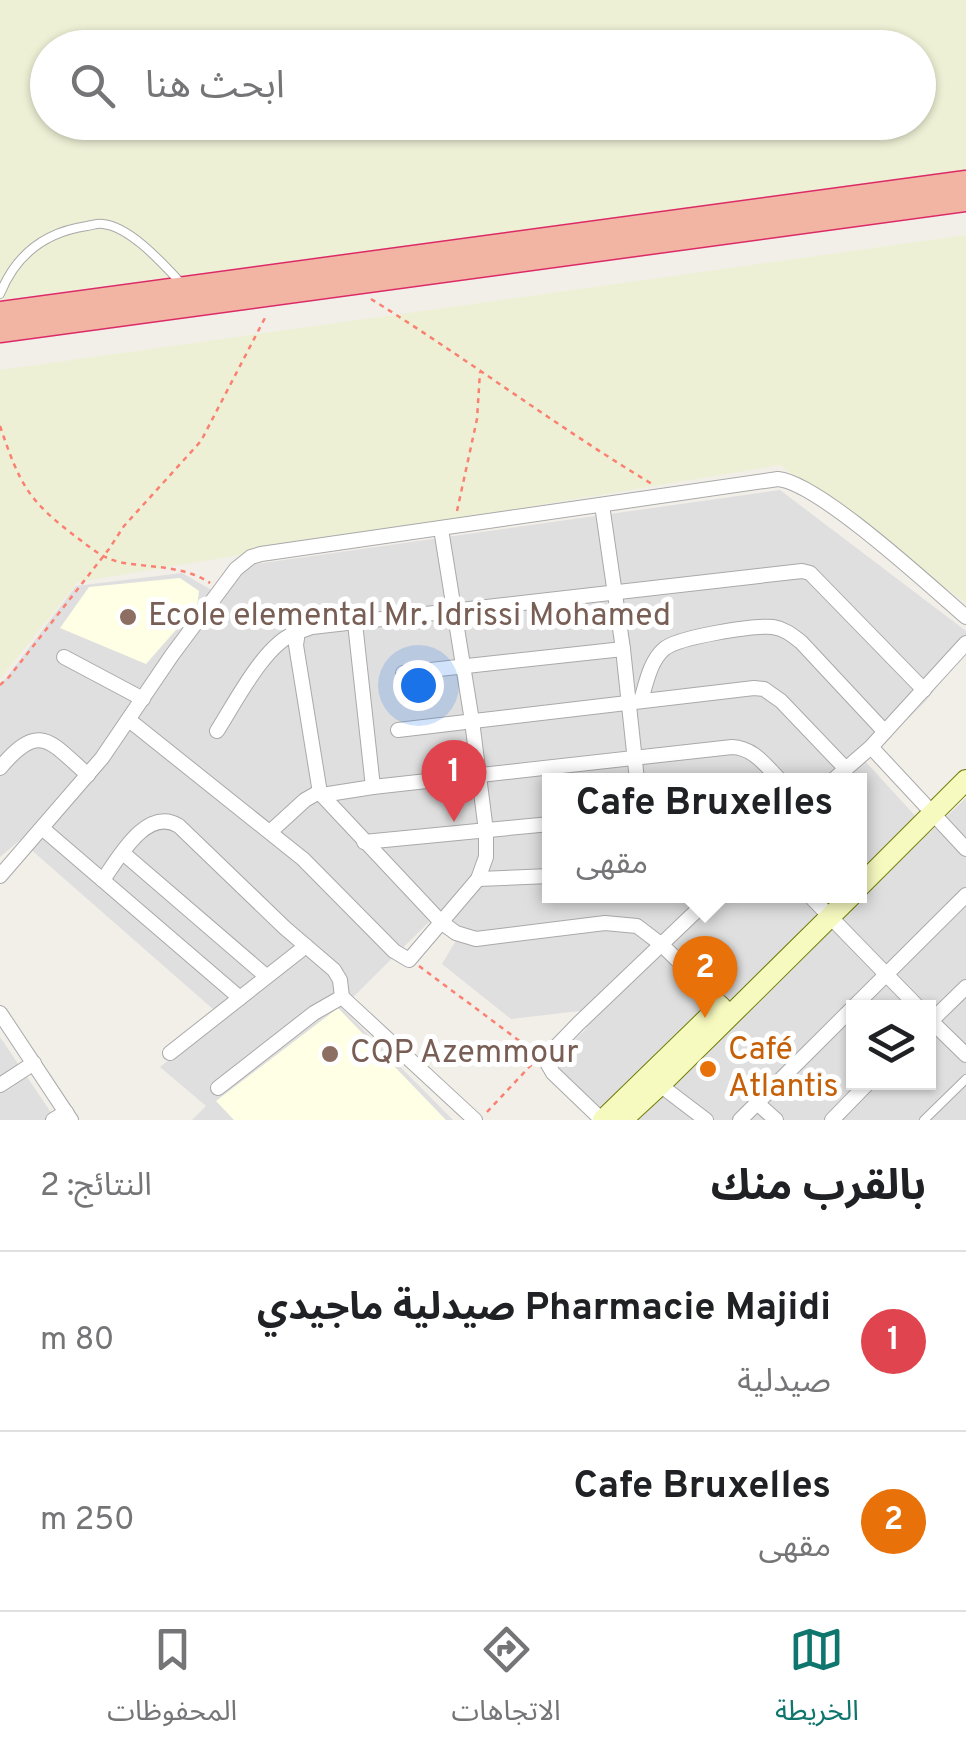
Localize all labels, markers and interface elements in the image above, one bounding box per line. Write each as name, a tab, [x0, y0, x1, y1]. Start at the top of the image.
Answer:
search box	[30, 30, 936, 140]
icon: search	[65, 58, 120, 113]
text: ابحث هنا	[145, 63, 285, 112]
place label: Ecole elemental Mr. Idrissi Mohamed	[148, 597, 671, 637]
marker: Ecole elemental Mr. Idrissi Mohamed	[117, 606, 139, 628]
your location	[393, 660, 444, 711]
pin: 1	[422, 740, 486, 822]
popup	[542, 773, 867, 903]
text: Cafe Bruxelles	[576, 780, 833, 829]
text: مقهى	[576, 845, 648, 885]
pin: 2	[672, 936, 738, 1018]
map controls	[846, 1000, 936, 1090]
button: layers	[846, 1000, 936, 1090]
place label: Café Atlantis	[728, 1031, 839, 1108]
place label: CQP Azemmour	[350, 1034, 579, 1074]
marker: CQP Azemmour	[319, 1043, 341, 1065]
marker: Café Atlantis	[697, 1058, 719, 1080]
text: بالقرب منك	[711, 1162, 926, 1215]
text: النتائج: 2	[40, 1167, 152, 1207]
text: Pharmacie Majidi صيدلية ماجيدي	[257, 1285, 831, 1334]
text: 80 m	[40, 1321, 114, 1361]
text: 1	[887, 1321, 900, 1361]
text: صيدلية	[737, 1363, 831, 1403]
text: Cafe Bruxelles	[573, 1463, 831, 1512]
text: 250 m	[40, 1501, 135, 1541]
text: 2	[884, 1501, 903, 1541]
text: مقهى	[759, 1528, 831, 1568]
tab: المحفوظات	[107, 1622, 237, 1741]
tab: الاتجاهات	[451, 1622, 561, 1741]
tab: الخريطة	[775, 1622, 859, 1741]

